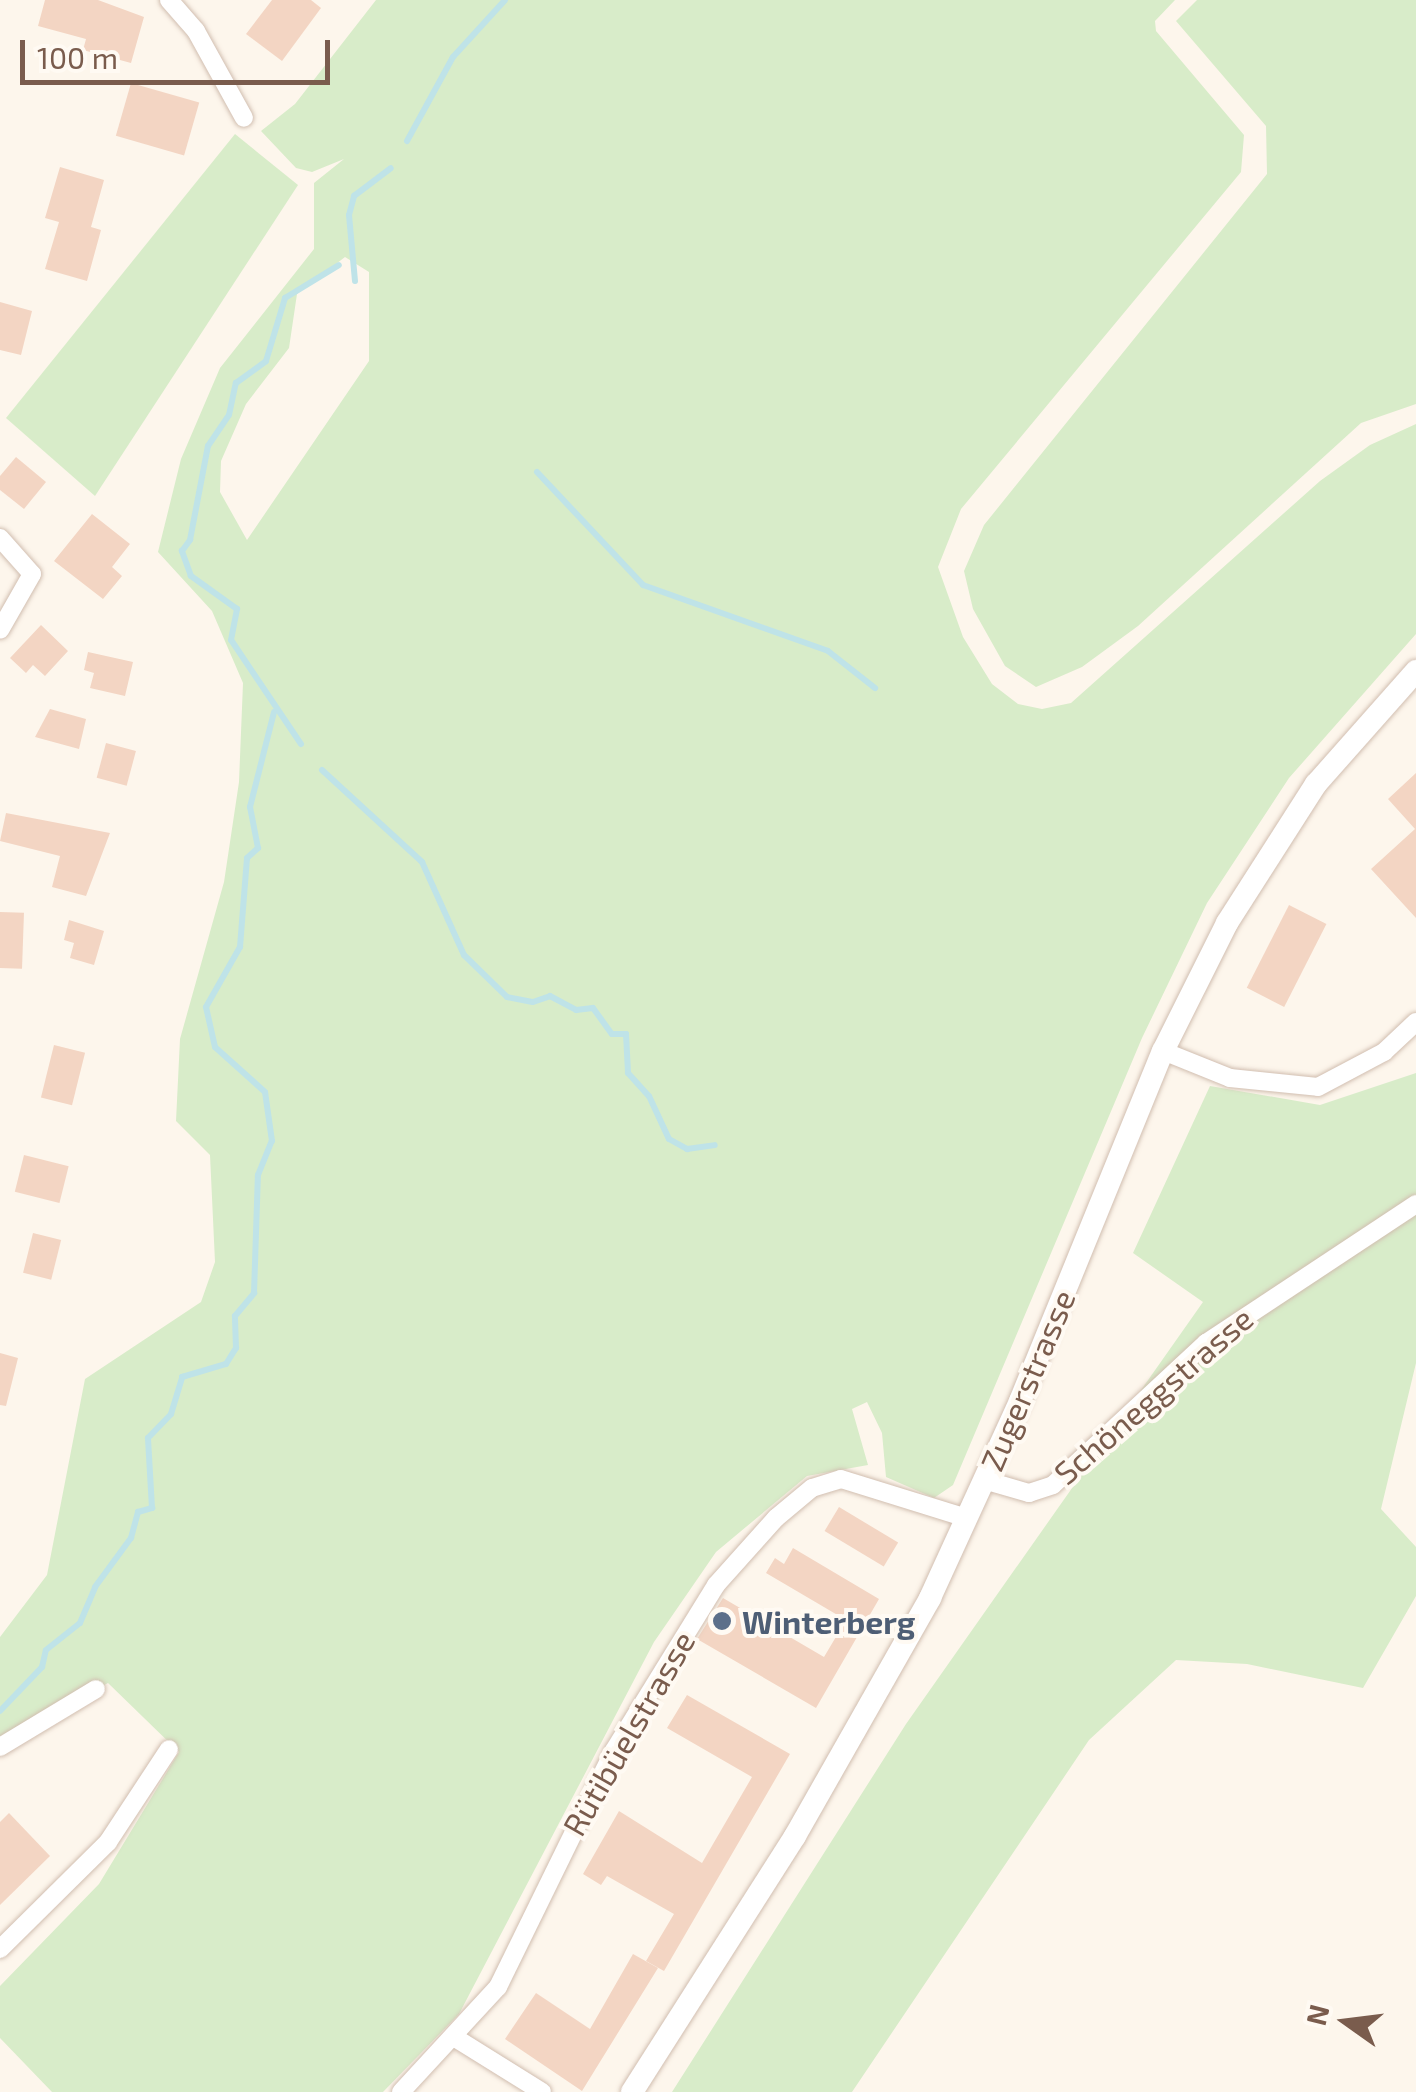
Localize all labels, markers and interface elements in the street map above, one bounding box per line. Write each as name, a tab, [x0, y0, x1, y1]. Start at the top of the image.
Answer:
scale bar	[25, 20, 335, 82]
text: 100 m	[37, 39, 118, 75]
street label: Zugerstrasse	[972, 1284, 1082, 1476]
street label: Schöneggstrasse	[1046, 1298, 1260, 1492]
place label: Winterberg	[742, 1602, 915, 1640]
marker: Winterberg	[711, 1610, 733, 1632]
street label: Rütibüelstrasse	[554, 1624, 702, 1842]
north arrow	[1296, 1972, 1396, 2072]
text: N	[1298, 2001, 1336, 2029]

